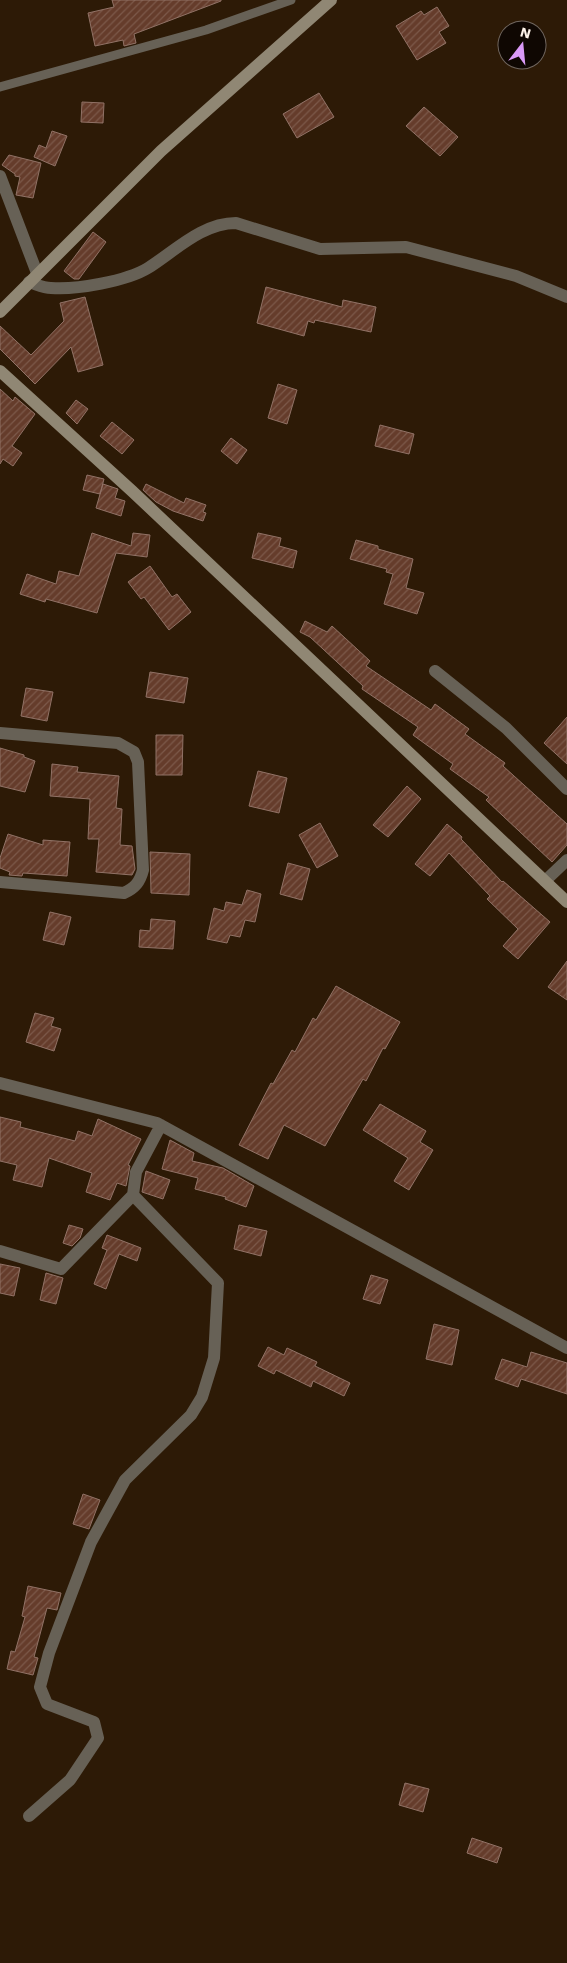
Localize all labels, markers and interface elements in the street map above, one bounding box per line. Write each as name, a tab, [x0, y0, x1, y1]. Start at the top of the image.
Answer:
north arrow	[497, 20, 547, 70]
text: N	[518, 23, 533, 42]

